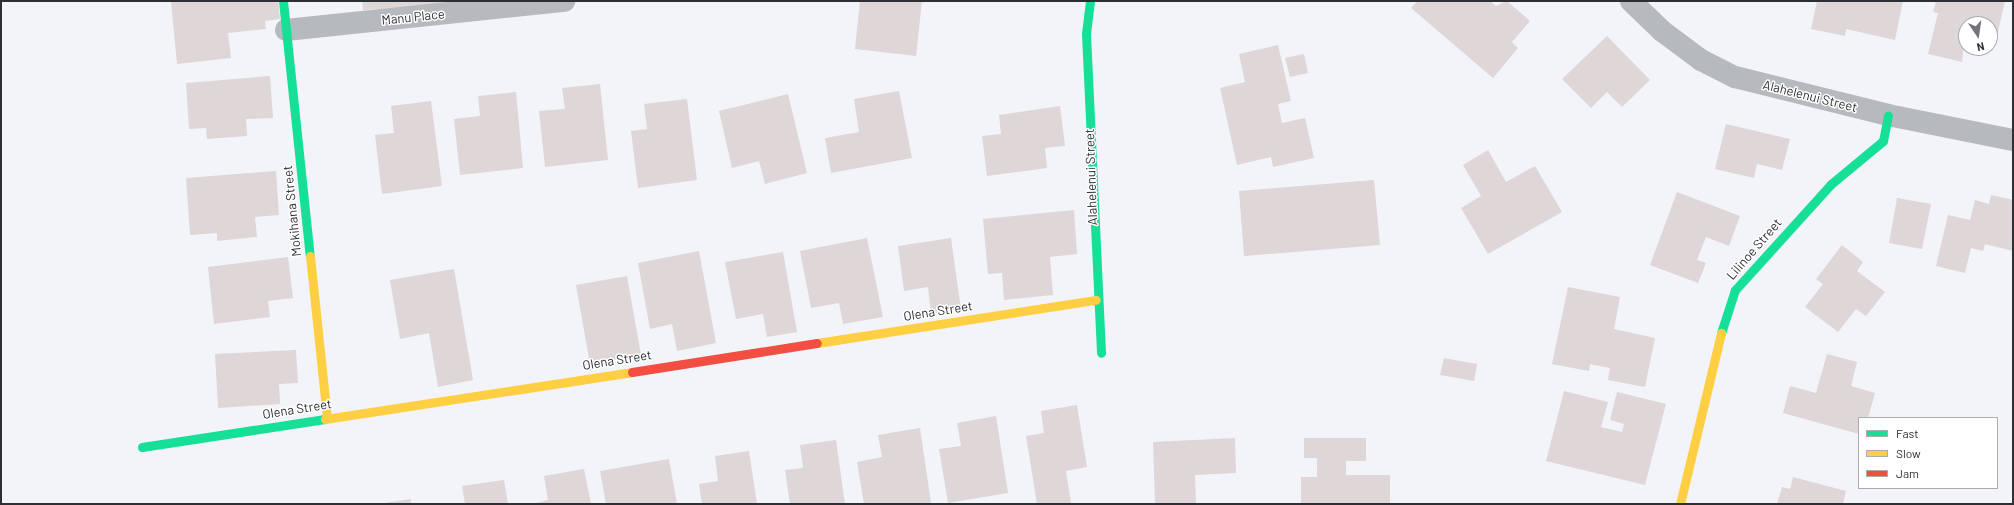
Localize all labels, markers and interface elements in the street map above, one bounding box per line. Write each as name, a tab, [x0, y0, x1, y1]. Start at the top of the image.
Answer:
street label: Manu Place	[381, 6, 445, 28]
north arrow	[1958, 16, 1998, 56]
text: N	[1976, 40, 1986, 54]
street label: Alahelenui Street	[1761, 77, 1859, 115]
street label: Alahelenui Street	[1082, 128, 1100, 226]
street label: Mokihana Street	[279, 165, 305, 257]
street label: Lilinoe Street	[1723, 215, 1785, 283]
street label: Olena Street	[902, 298, 974, 324]
street label: Olena Street	[581, 347, 653, 373]
street label: Olena Street	[261, 396, 333, 422]
legend	[1858, 417, 1998, 489]
text: Fast	[1896, 426, 1919, 440]
text: Slow	[1896, 446, 1921, 460]
text: Jam	[1896, 466, 1919, 480]

